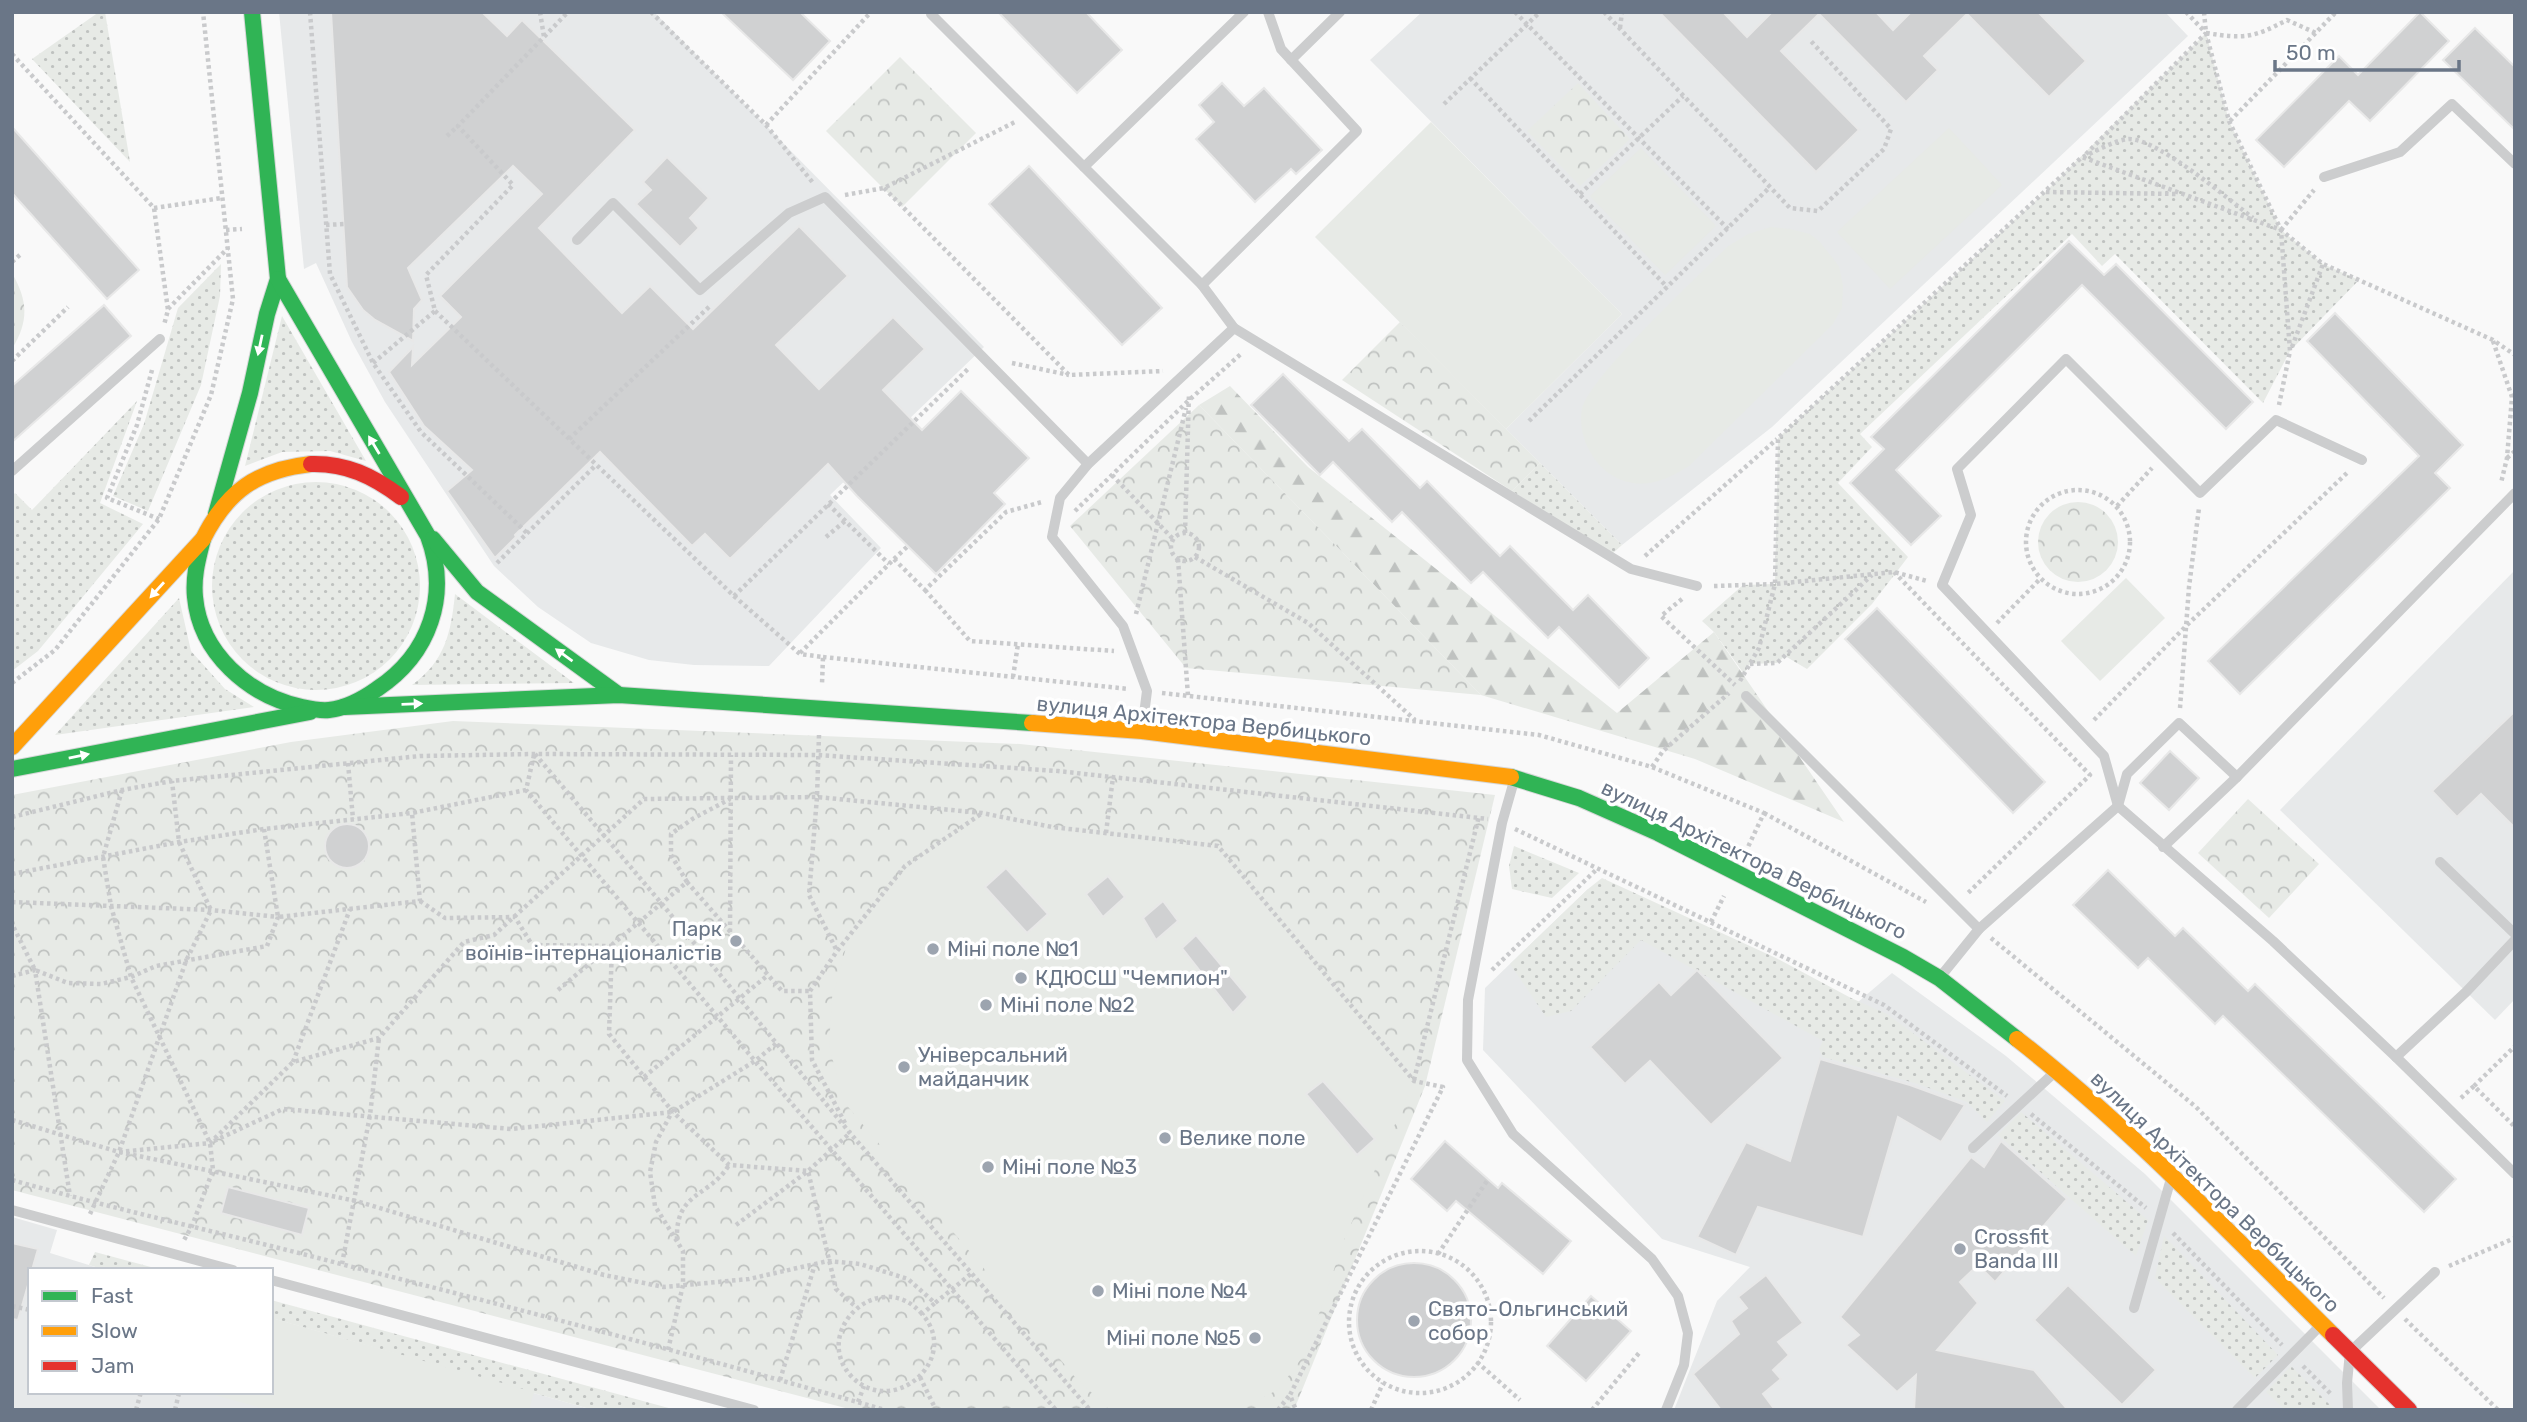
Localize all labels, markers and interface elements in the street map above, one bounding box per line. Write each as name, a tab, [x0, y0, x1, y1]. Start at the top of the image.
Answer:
scale bar	[2275, 28, 2459, 72]
text: 50 m	[2286, 40, 2336, 65]
one-way arrow	[255, 334, 266, 356]
one-way arrow	[368, 436, 381, 455]
one-way arrow	[150, 581, 166, 598]
one-way arrow	[555, 648, 573, 662]
street label: вулиця Архітектора Вербицького	[1035, 690, 1373, 751]
one-way arrow	[401, 698, 423, 709]
one-way arrow	[68, 750, 90, 761]
street label: вулиця Архітектора Вербицького	[1598, 775, 1911, 945]
place label: Парк воїнів-інтернаціоналістів	[465, 916, 722, 965]
marker: Парк воїнів-інтернаціоналістів	[728, 933, 744, 949]
place label: Міні поле №1	[947, 936, 1078, 961]
marker: Міні поле №1	[925, 941, 941, 957]
place label: КДЮСШ "Чемпион"	[1035, 965, 1228, 990]
marker: КДЮСШ "Чемпион"	[1013, 970, 1029, 986]
place label: Міні поле №2	[1000, 992, 1135, 1017]
marker: Міні поле №2	[978, 997, 994, 1013]
place label: Універсальний майданчик	[918, 1042, 1068, 1091]
marker: Універсальний майданчик	[896, 1059, 912, 1075]
street label: вулиця Архітектора Вербицького	[2086, 1066, 2345, 1317]
place label: Велике поле	[1179, 1125, 1306, 1150]
marker: Велике поле	[1157, 1130, 1173, 1146]
place label: Міні поле №3	[1002, 1154, 1137, 1179]
marker: Міні поле №3	[980, 1159, 996, 1175]
place label: Crossfit Banda III	[1974, 1224, 2059, 1273]
marker: Crossfit Banda III	[1952, 1241, 1968, 1257]
legend	[28, 1268, 273, 1394]
place label: Міні поле №4	[1112, 1278, 1247, 1303]
text: Fast	[91, 1283, 133, 1308]
marker: Міні поле №4	[1090, 1283, 1106, 1299]
place label: Свято-Ольгинський собор	[1428, 1296, 1628, 1345]
marker: Свято-Ольгинський собор	[1406, 1313, 1422, 1329]
text: Slow	[91, 1318, 138, 1343]
place label: Міні поле №5	[1106, 1325, 1241, 1350]
marker: Міні поле №5	[1247, 1330, 1263, 1346]
text: Jam	[91, 1353, 135, 1378]

